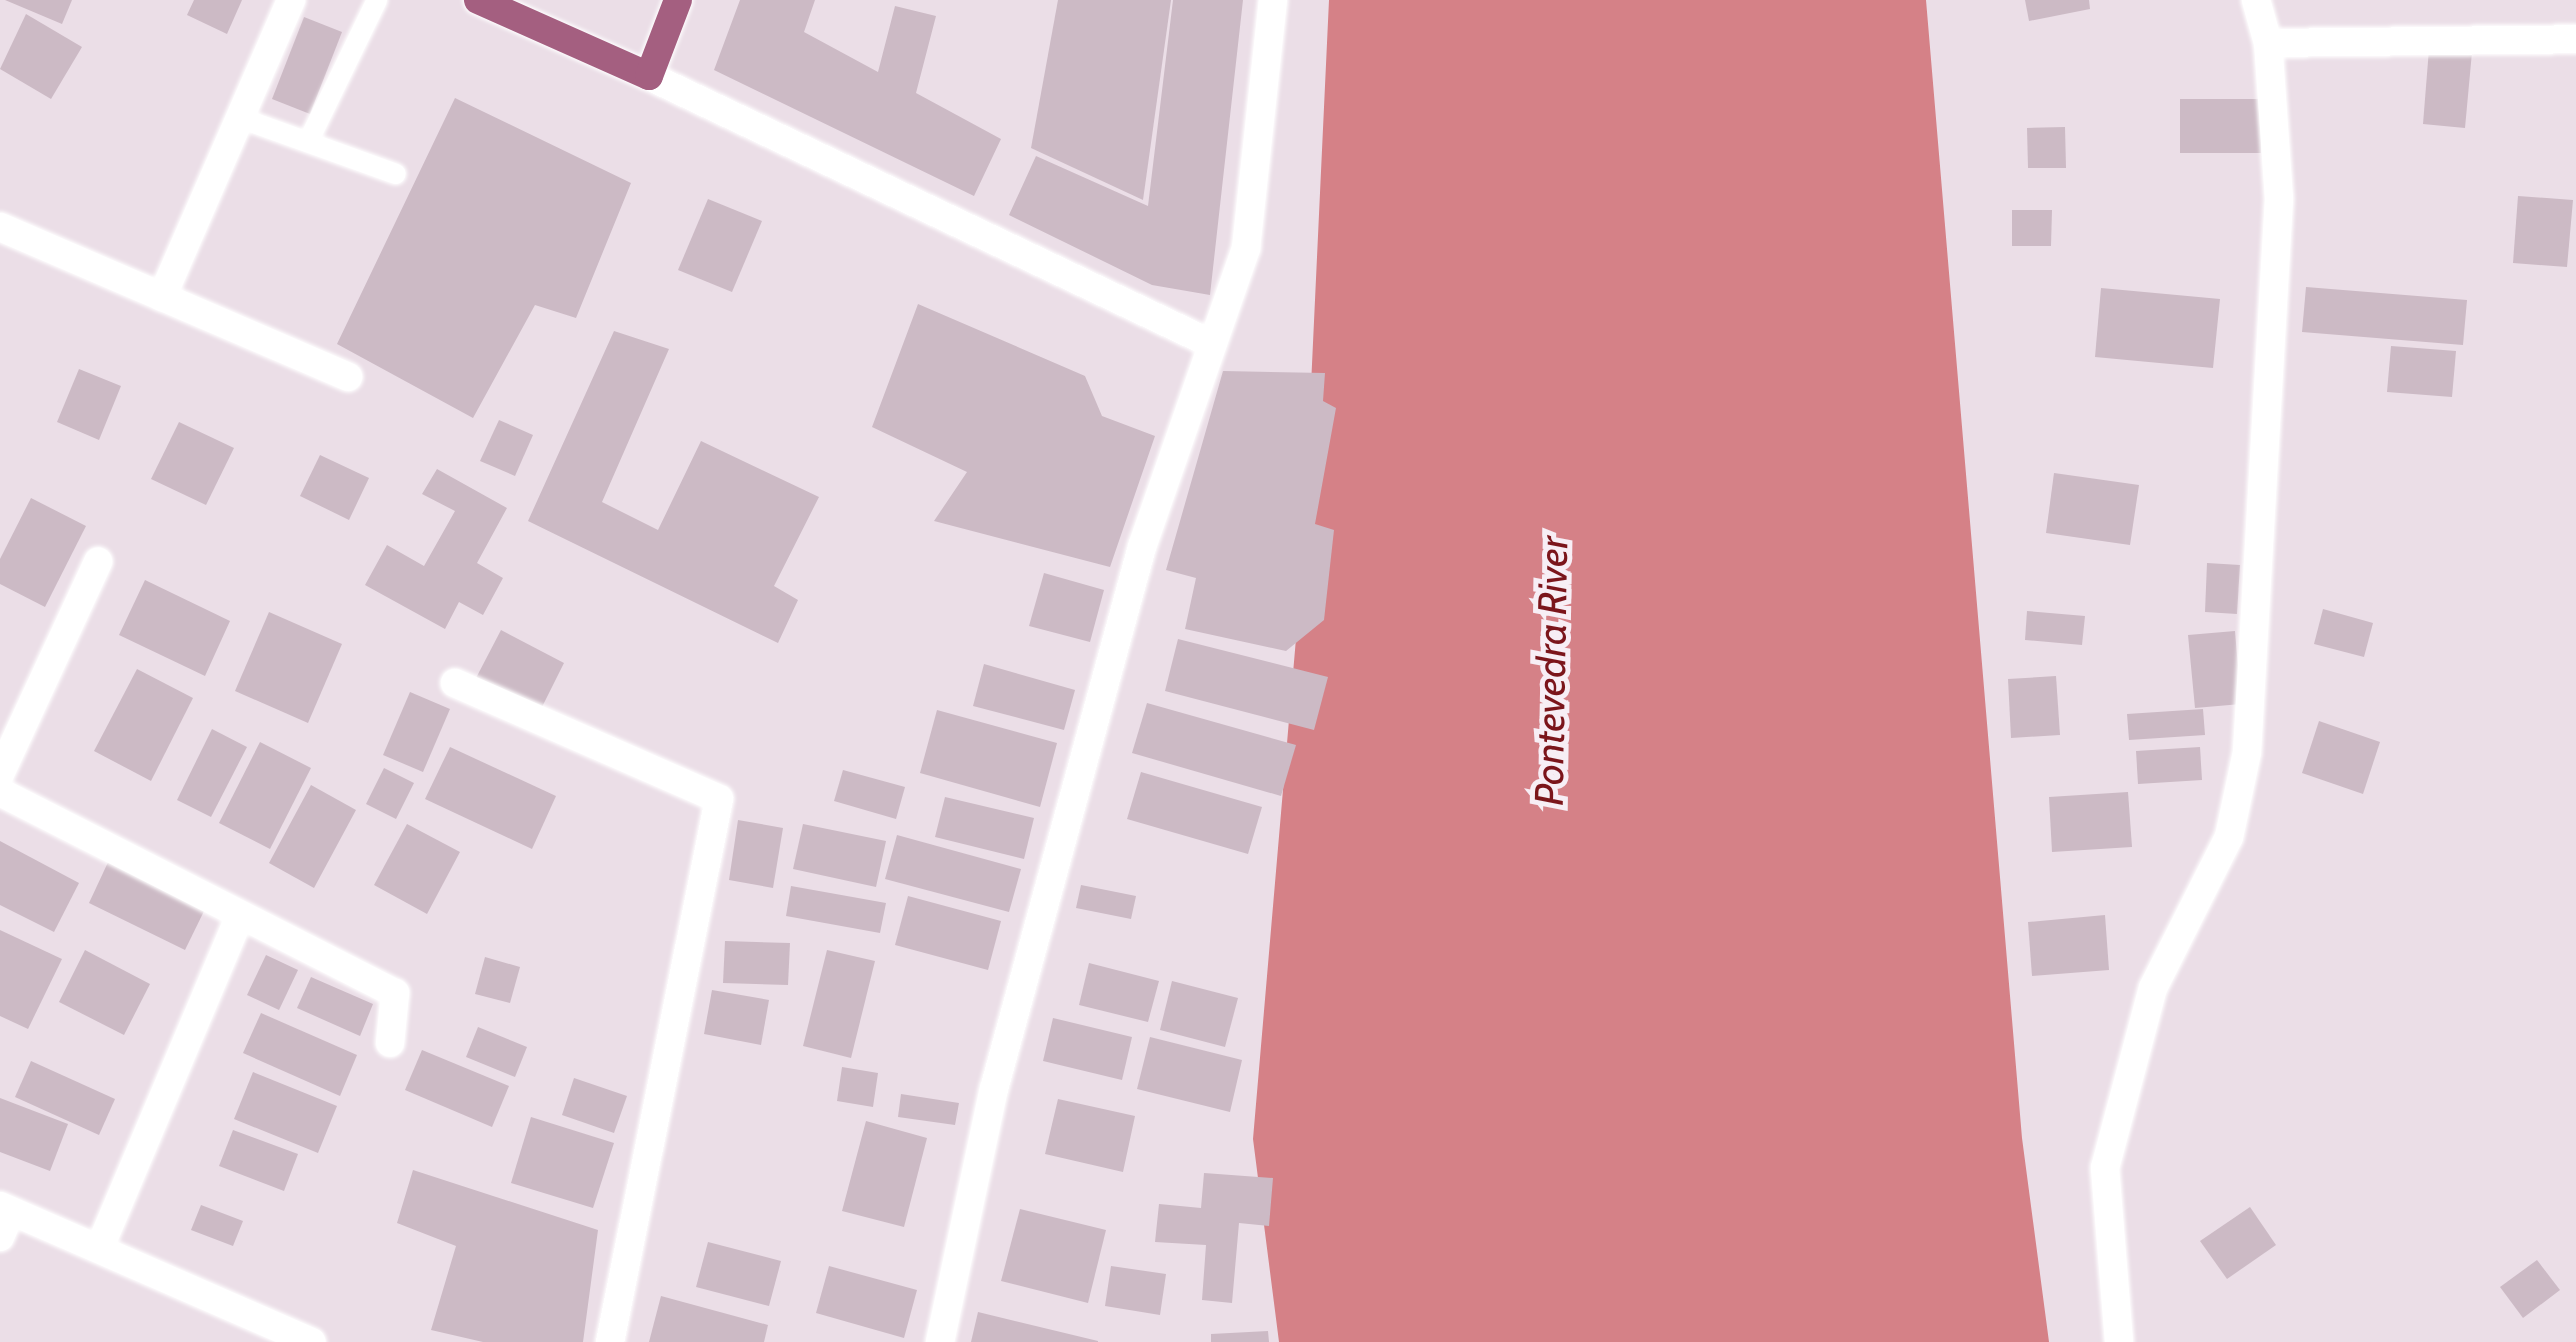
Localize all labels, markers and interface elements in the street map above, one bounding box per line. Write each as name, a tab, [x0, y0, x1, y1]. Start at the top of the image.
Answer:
water label: Pontevedra River	[1525, 536, 1577, 806]

